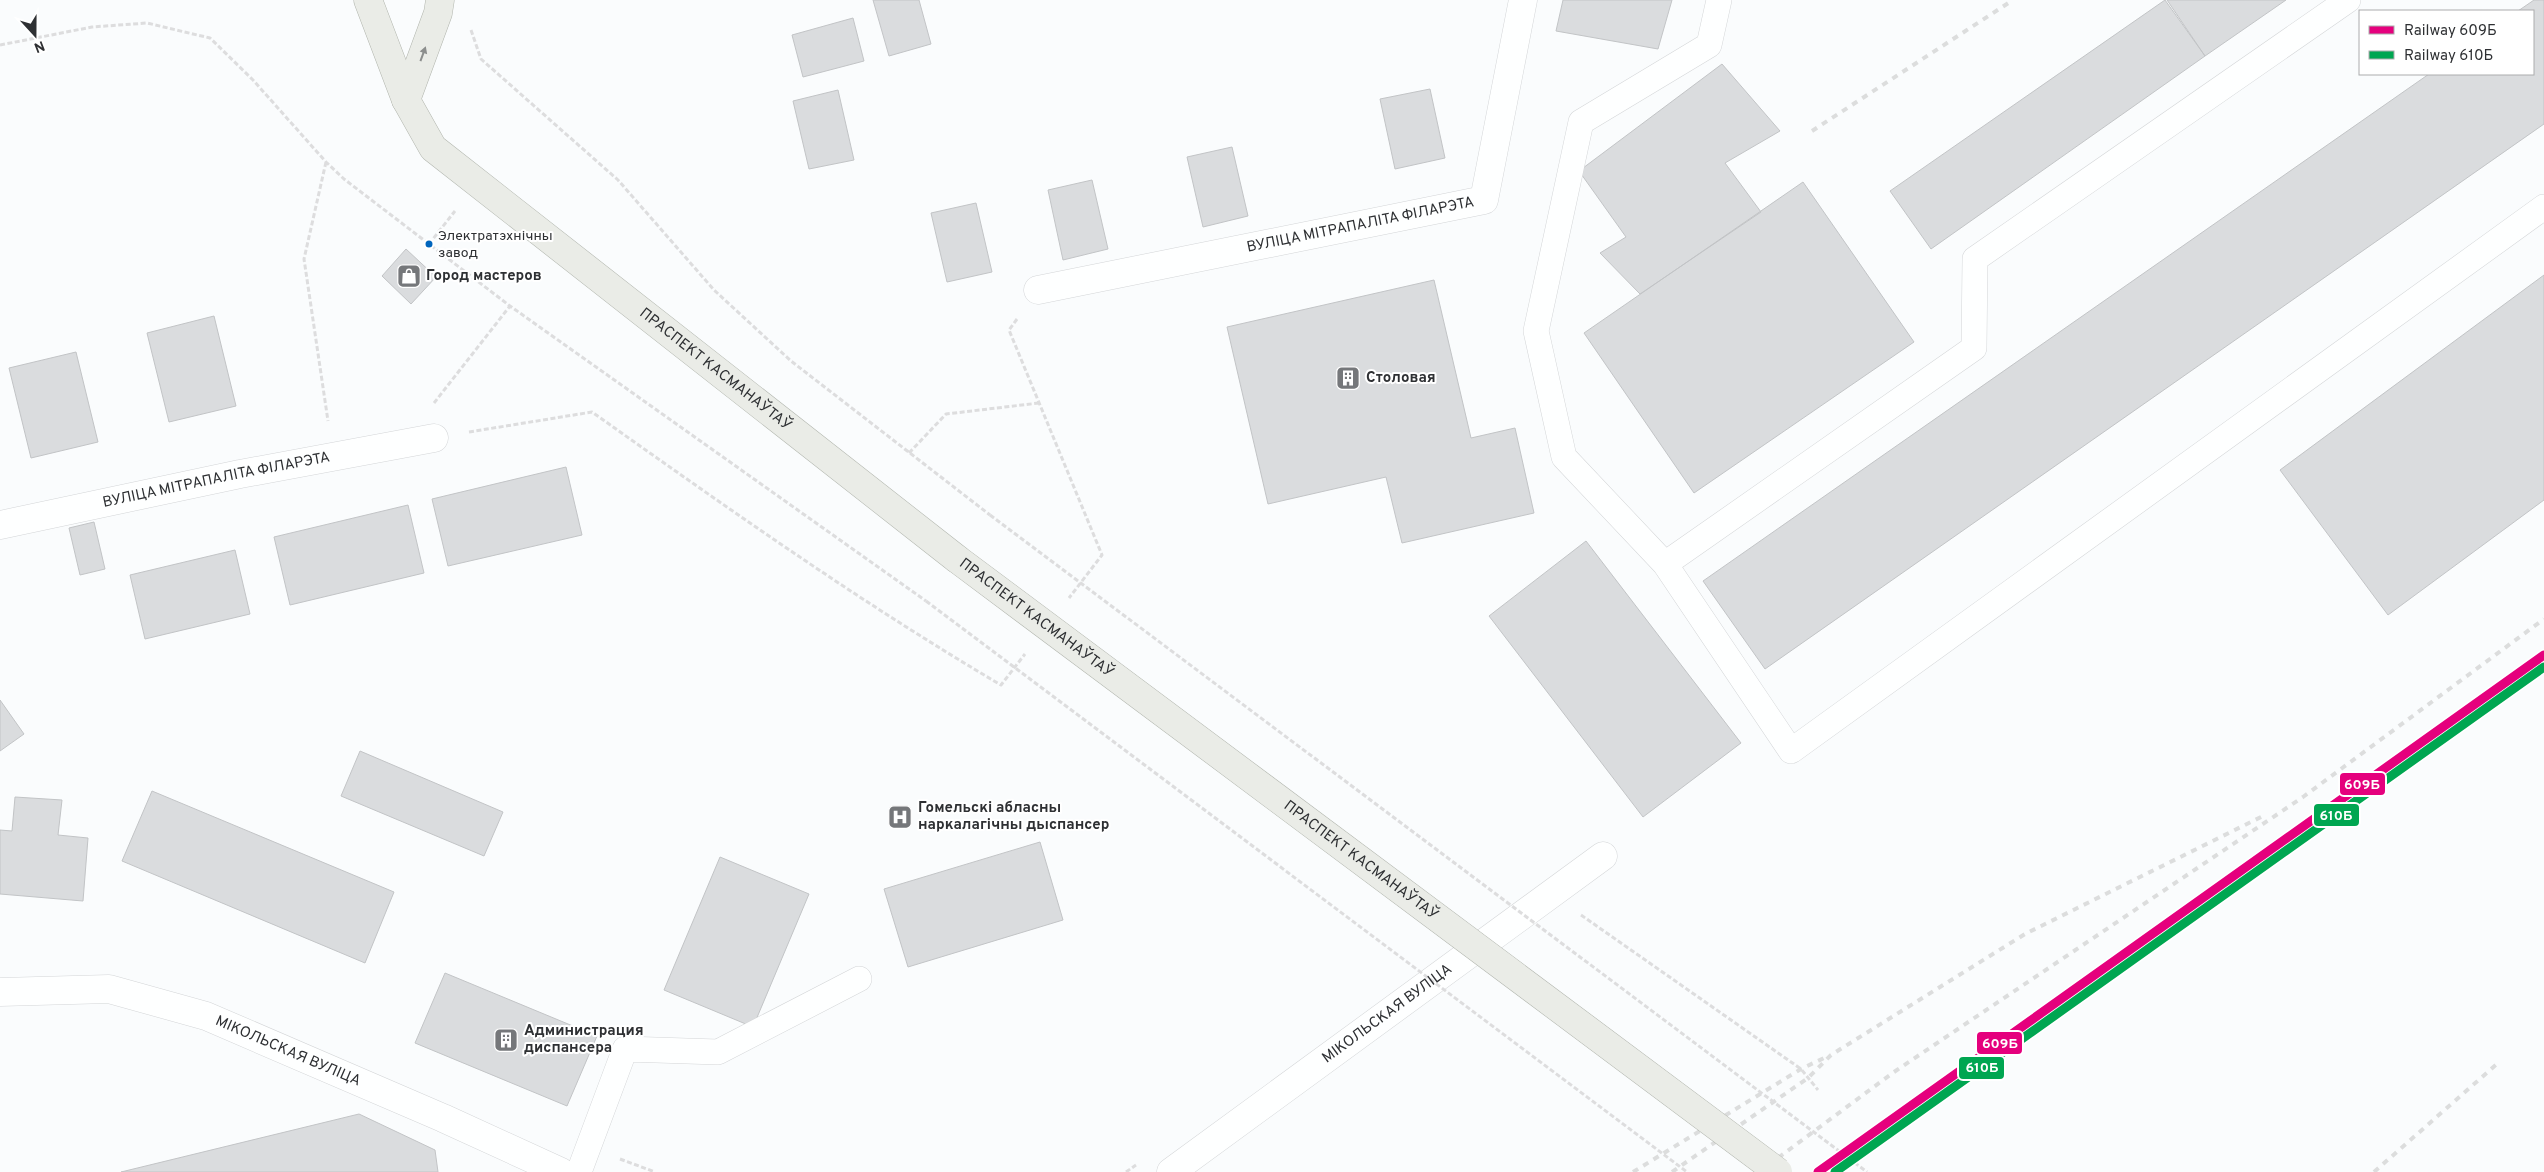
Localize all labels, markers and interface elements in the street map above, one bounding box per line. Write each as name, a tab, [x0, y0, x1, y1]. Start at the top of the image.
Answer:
north arrow	[10, 10, 60, 60]
legend	[2359, 10, 2534, 75]
text: Railway 609Б	[2404, 22, 2497, 41]
text: N	[31, 36, 47, 55]
one-way arrow	[419, 46, 427, 61]
text: Railway 610Б	[2404, 47, 2493, 66]
street label: ВУЛІЦА МІТРАПАЛІТА ФІЛАРЭТА	[1245, 193, 1476, 257]
place label: Электратэхнічны завод	[438, 228, 553, 262]
marker: Электратэхнічны завод	[424, 239, 434, 249]
shop icon: Город мастеров	[396, 263, 422, 289]
place label: Город мастеров	[426, 267, 542, 286]
street label: ПРАСПЕКТ КАСМАНАЎТАЎ	[635, 304, 797, 435]
building icon: Столовая	[1335, 365, 1361, 391]
place label: Столовая	[1366, 369, 1436, 388]
street label: ВУЛІЦА МІТРАПАЛІТА ФІЛАРЭТА	[101, 448, 332, 512]
street label: ПРАСПЕКТ КАСМАНАЎТАЎ	[955, 554, 1119, 682]
line badge: 609Б	[2339, 772, 2386, 796]
text: 609Б	[2344, 777, 2380, 794]
street label: ПРАСПЕКТ КАСМАНАЎТАЎ	[1280, 797, 1443, 925]
place label: Гомельскі абласны наркалагічны дыспансер	[918, 799, 1109, 835]
line badge: 610Б	[2313, 803, 2360, 827]
hospital icon: Гомельскі абласны наркалагічны дыспансер	[887, 804, 913, 830]
text: 610Б	[2320, 808, 2352, 825]
street label: МІКОЛЬСКАЯ ВУЛІЦА	[1319, 960, 1456, 1068]
street label: МІКОЛЬСКАЯ ВУЛІЦА	[212, 1012, 364, 1091]
place label: Администрация диспансера	[524, 1022, 644, 1058]
building icon: Администрация диспансера	[493, 1027, 519, 1053]
line badge: 609Б	[1976, 1031, 2023, 1055]
text: 609Б	[1982, 1036, 2018, 1053]
line badge: 610Б	[1958, 1056, 2005, 1080]
text: 610Б	[1966, 1060, 1998, 1077]

